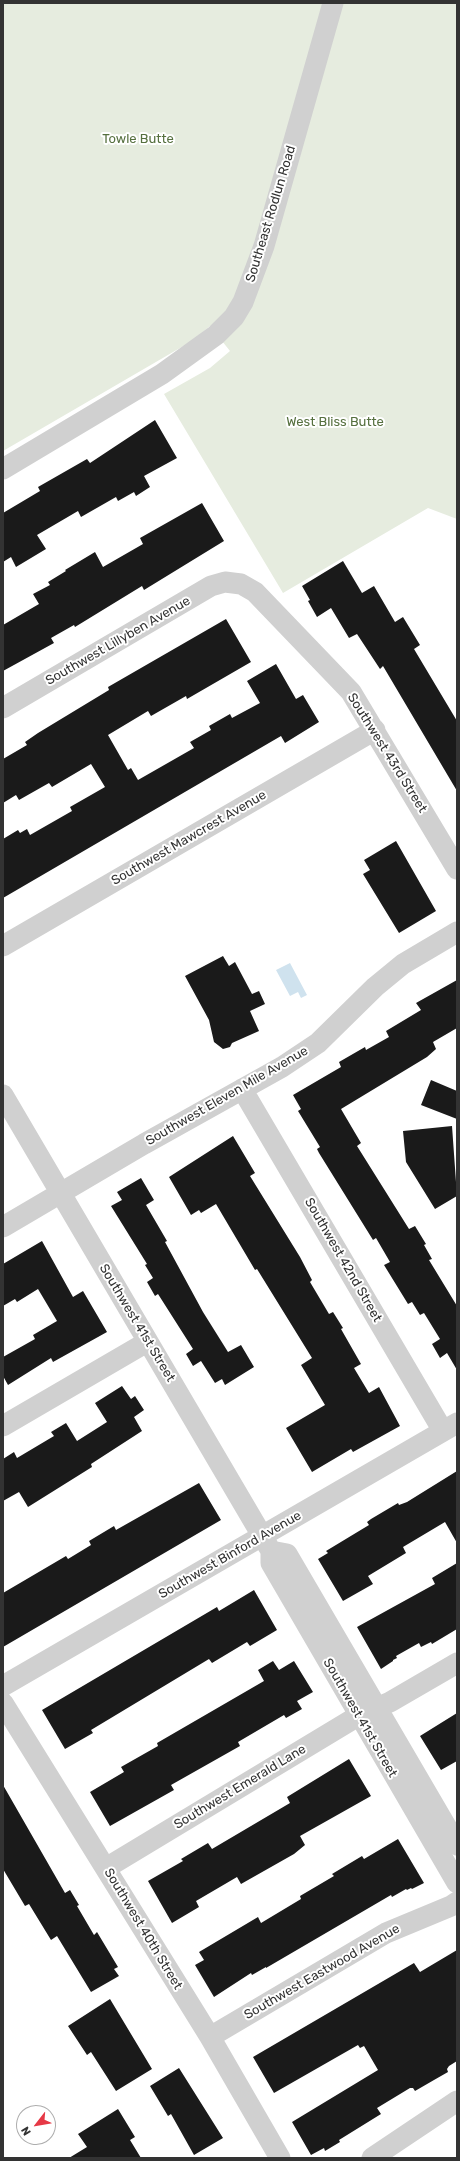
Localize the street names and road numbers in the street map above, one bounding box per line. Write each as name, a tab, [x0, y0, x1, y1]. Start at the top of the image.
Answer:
street label: Southeast Rodlun Road	[243, 144, 299, 284]
street label: Southwest Lillyben Avenue	[43, 593, 193, 689]
street label: Southwest 43rd Street	[344, 690, 430, 816]
street label: Southwest Mawcrest Avenue	[109, 787, 269, 889]
street label: Southwest Eleven Mile Avenue	[143, 1043, 311, 1149]
street label: Southwest 42nd Street	[301, 1195, 385, 1325]
street label: Southwest 41st Street	[96, 1261, 178, 1385]
street label: Southwest Binford Avenue	[156, 1508, 304, 1602]
street label: Southwest 41st Street	[320, 1656, 400, 1780]
street label: Southwest Emerald Lane	[171, 1741, 309, 1833]
street label: Southwest 40th Street	[101, 1865, 185, 1993]
street label: Southwest Eastwood Avenue	[241, 1921, 403, 2023]

